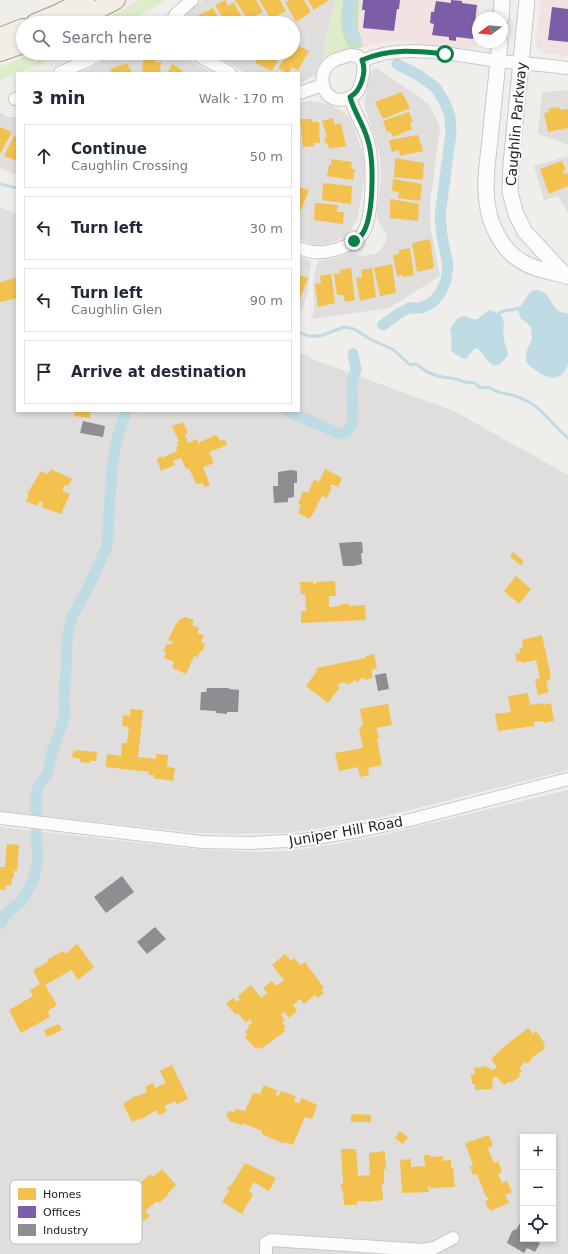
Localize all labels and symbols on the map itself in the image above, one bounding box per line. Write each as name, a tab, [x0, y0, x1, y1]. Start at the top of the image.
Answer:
north arrow	[472, 12, 508, 48]
route start	[436, 45, 454, 63]
street label: Caughlin Parkway	[503, 61, 529, 187]
route end	[345, 232, 363, 250]
street label: Juniper Hill Road	[287, 813, 404, 849]
legend	[10, 1180, 142, 1244]
text: Homes	[43, 1188, 81, 1201]
text: Offices	[43, 1206, 81, 1219]
text: Industry	[43, 1224, 89, 1237]

